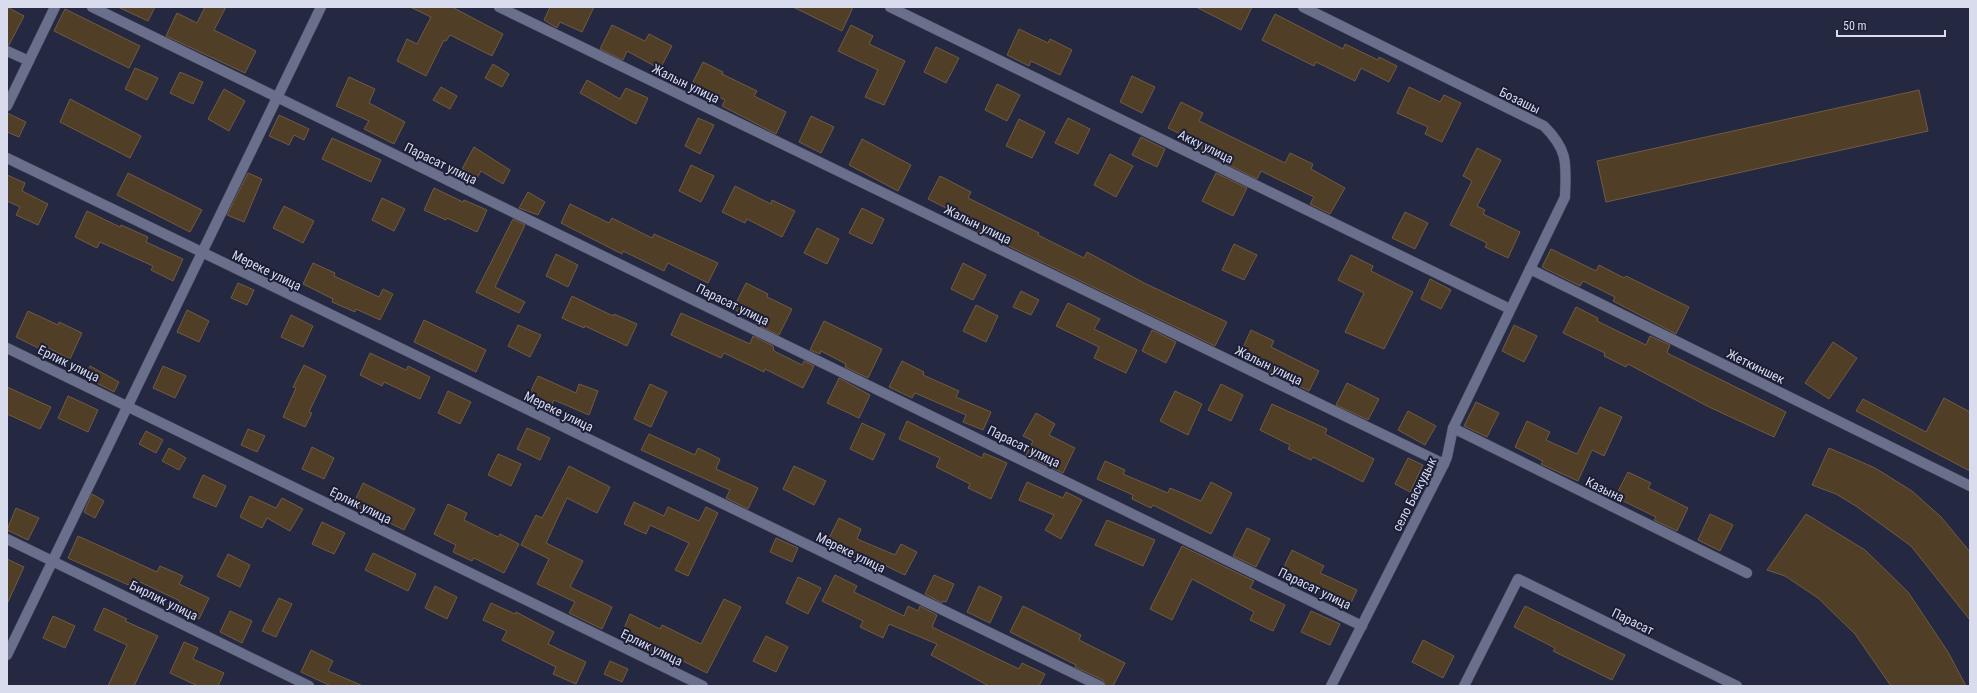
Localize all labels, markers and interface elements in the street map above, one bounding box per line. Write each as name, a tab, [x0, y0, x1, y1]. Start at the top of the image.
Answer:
scale bar	[1837, 12, 1945, 38]
text: 50 m	[1843, 19, 1867, 33]
street label: Жалын улица	[650, 61, 722, 106]
street label: Бозашы	[1497, 84, 1543, 117]
street label: Акку улица	[1176, 127, 1236, 166]
street label: Парасат улица	[402, 139, 480, 188]
street label: Жалын улица	[942, 202, 1014, 247]
street label: Мереке улица	[230, 247, 304, 294]
street label: Парасат улица	[694, 280, 772, 329]
street label: Ерлик улица	[36, 342, 102, 385]
street label: Жалын улица	[1233, 343, 1305, 388]
street label: Жеткиншек	[1724, 346, 1788, 387]
street label: Мереке улица	[522, 388, 596, 435]
street label: Парасат улица	[985, 422, 1063, 471]
street label: село Баскудык	[1389, 454, 1440, 534]
street label: Казына	[1583, 474, 1627, 505]
street label: Ерлик улица	[328, 484, 394, 527]
street label: Мереке улица	[814, 529, 888, 576]
street label: Парасат улица	[1276, 564, 1354, 613]
street label: Бирлик улица	[127, 577, 200, 623]
street label: Парасат	[1609, 605, 1657, 638]
street label: Ерлик улица	[619, 626, 685, 669]

